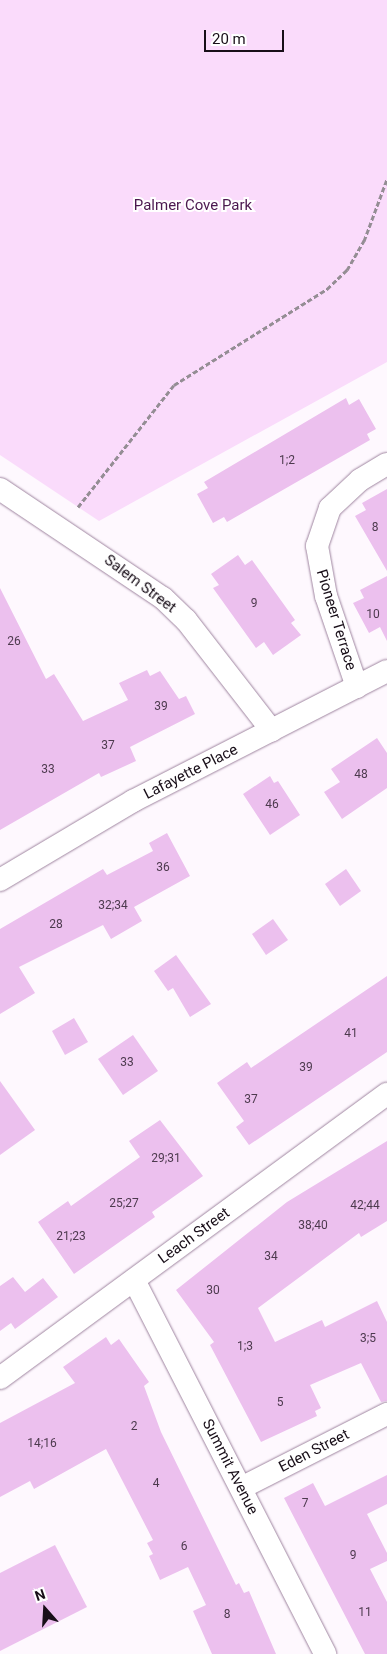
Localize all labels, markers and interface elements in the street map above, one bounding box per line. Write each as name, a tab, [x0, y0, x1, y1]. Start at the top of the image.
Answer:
scale bar	[207, 20, 287, 52]
text: 20 m	[212, 30, 246, 48]
park label: Palmer Cove Park	[134, 197, 252, 215]
house number: 1;2	[279, 454, 295, 468]
house number: 8	[372, 521, 378, 535]
street label: Salem Street	[101, 551, 179, 617]
street label: Pioneer Terrace	[312, 567, 360, 673]
house number: 9	[251, 597, 257, 611]
house number: 10	[366, 608, 380, 622]
house number: 26	[7, 635, 21, 649]
house number: 39	[154, 700, 168, 714]
house number: 37	[101, 739, 115, 753]
street label: Lafayette Place	[141, 741, 241, 803]
house number: 33	[41, 763, 55, 777]
house number: 48	[354, 768, 368, 782]
house number: 46	[265, 798, 279, 812]
house number: 36	[156, 861, 170, 875]
house number: 32;34	[98, 899, 128, 913]
house number: 28	[49, 918, 63, 932]
house number: 41	[344, 1027, 358, 1041]
house number: 33	[120, 1056, 134, 1070]
house number: 39	[299, 1061, 313, 1075]
house number: 37	[244, 1093, 258, 1107]
house number: 29;31	[151, 1152, 181, 1166]
house number: 25;27	[109, 1197, 139, 1211]
house number: 42;44	[350, 1199, 380, 1213]
street label: Leach Street	[155, 1204, 233, 1268]
house number: 38;40	[298, 1219, 328, 1233]
house number: 21;23	[56, 1230, 86, 1244]
house number: 34	[264, 1250, 278, 1264]
house number: 30	[206, 1284, 220, 1298]
house number: 3;5	[360, 1332, 376, 1346]
house number: 1;3	[237, 1340, 253, 1354]
house number: 5	[277, 1396, 283, 1410]
street label: Summit Avenue	[198, 1416, 262, 1518]
house number: 2	[131, 1420, 137, 1434]
street label: Eden Street	[276, 1426, 352, 1476]
house number: 14;16	[27, 1437, 57, 1451]
house number: 4	[153, 1477, 159, 1491]
house number: 7	[302, 1497, 308, 1511]
house number: 6	[181, 1540, 187, 1554]
house number: 9	[350, 1549, 356, 1563]
north arrow	[20, 1584, 70, 1634]
text: N	[33, 1586, 47, 1604]
house number: 11	[358, 1606, 372, 1620]
house number: 8	[224, 1608, 230, 1622]

